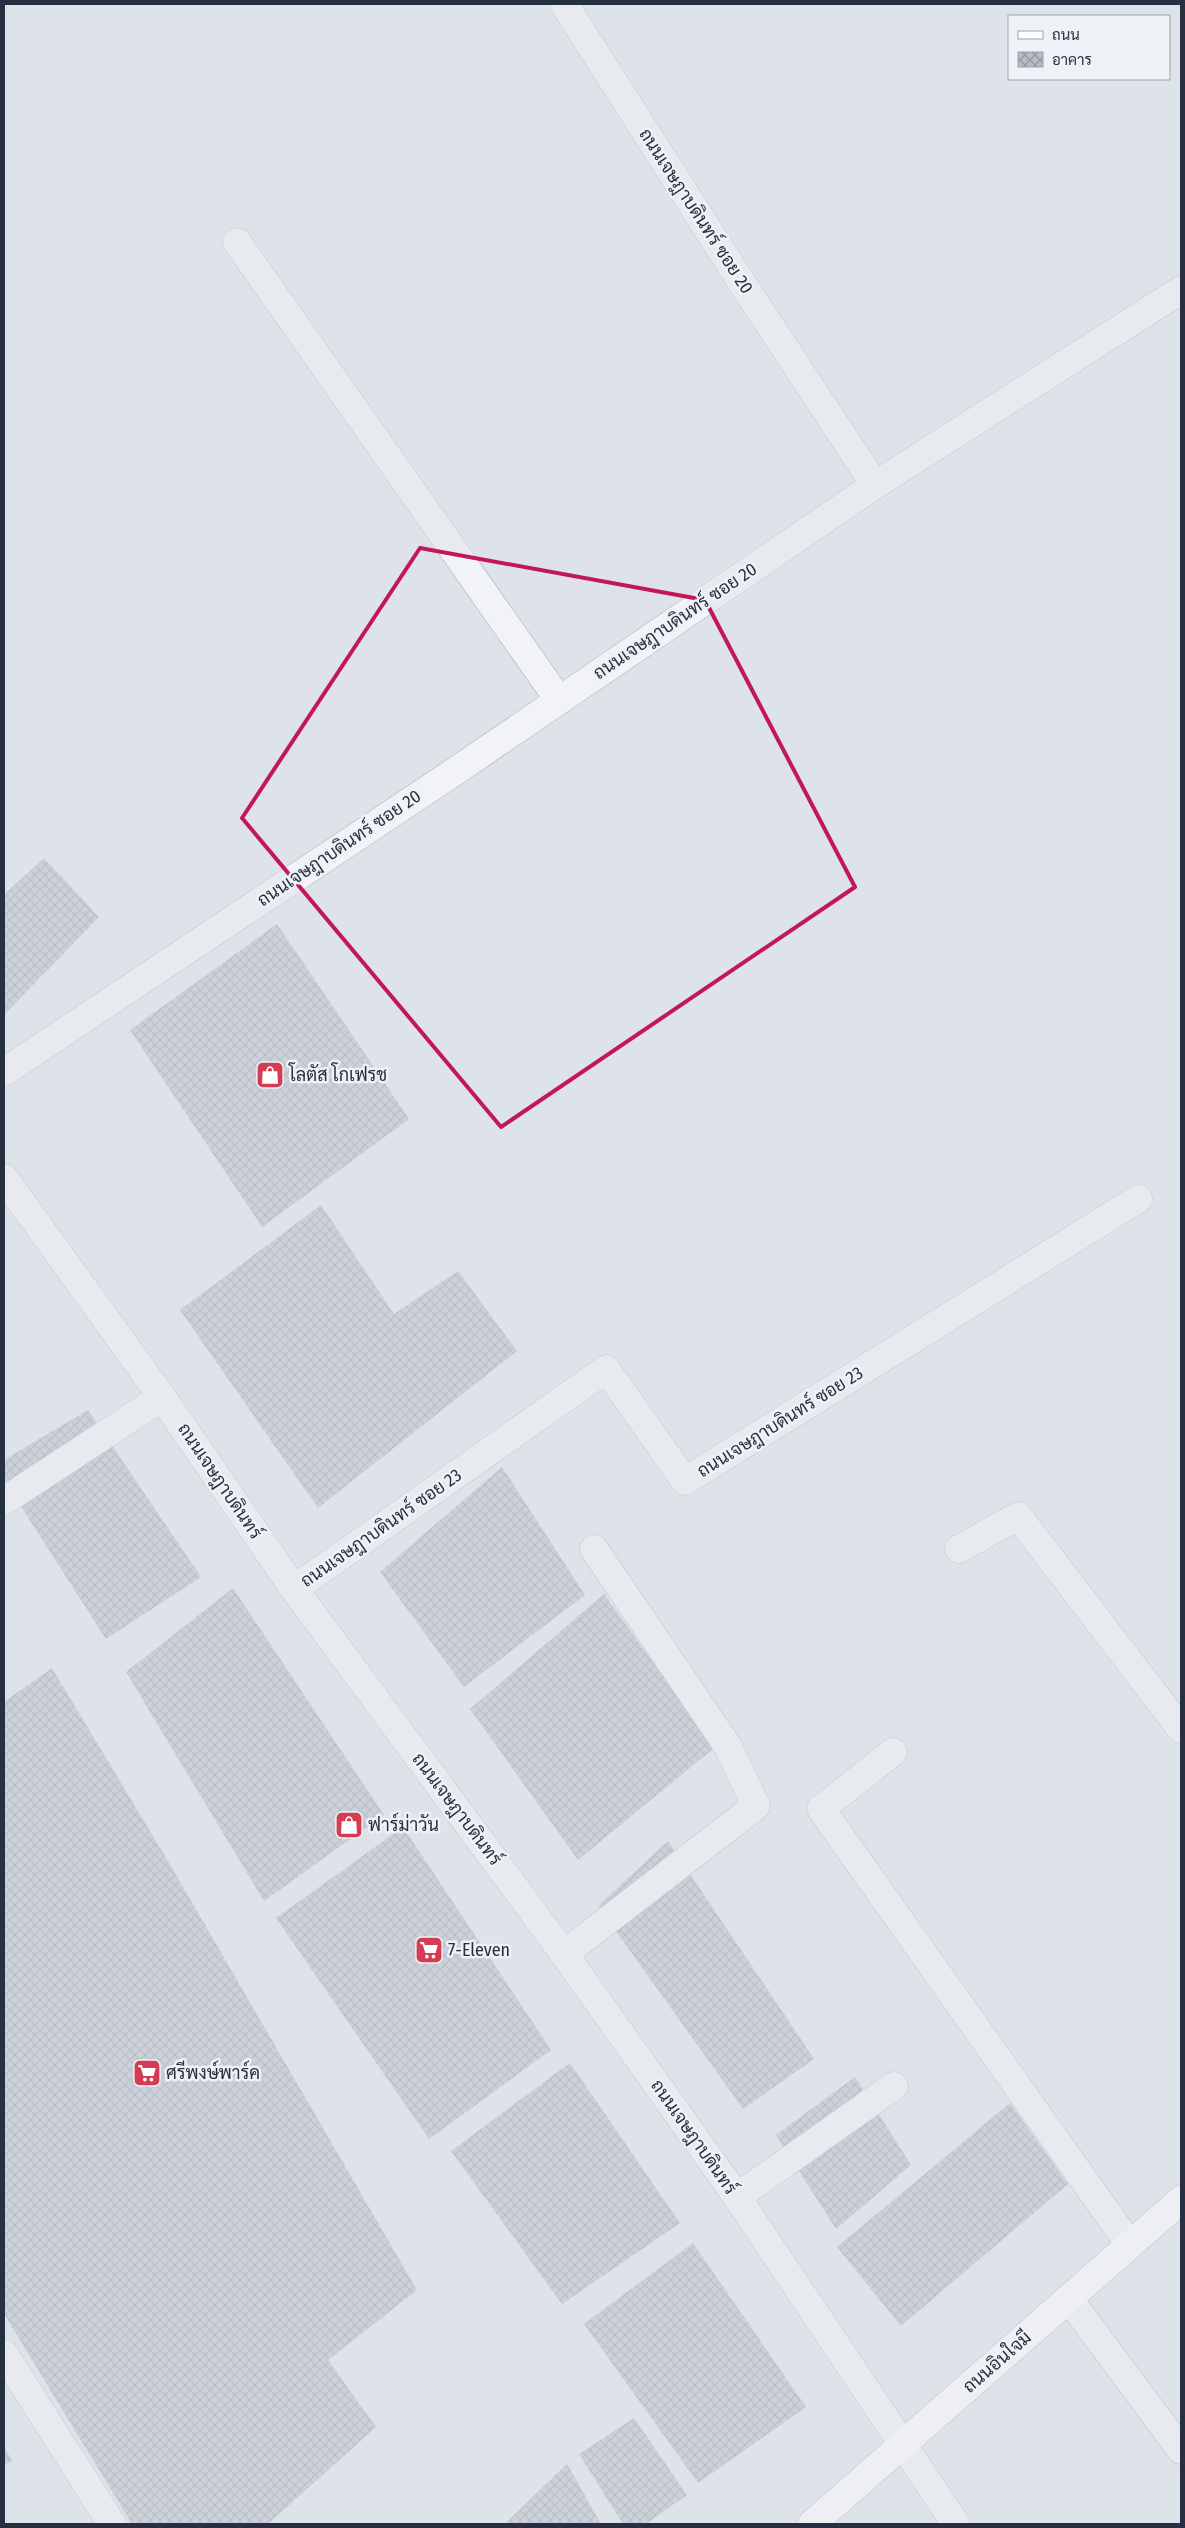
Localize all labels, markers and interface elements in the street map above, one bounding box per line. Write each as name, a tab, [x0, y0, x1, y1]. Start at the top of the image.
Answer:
legend	[1008, 15, 1170, 80]
text: ถนน	[1052, 26, 1080, 44]
text: อาคาร	[1052, 51, 1092, 69]
street label: ถนนเจษฎาบดินทร์ ซอย 20	[633, 123, 759, 298]
street label: ถนนเจษฎาบดินทร์ ซอย 20	[588, 556, 762, 685]
street label: ถนนเจษฎาบดินทร์ ซอย 20	[252, 783, 426, 912]
shop icon: โลตัส โกเฟรช	[255, 1060, 285, 1090]
place label: โลตัส โกเฟรช	[288, 1062, 387, 1086]
street label: ถนนเจษฎาบดินทร์ ซอย 23	[692, 1360, 868, 1483]
street label: ถนนเจษฎาบดินทร์	[172, 1418, 269, 1544]
street label: ถนนเจษฎาบดินทร์ ซอย 23	[295, 1462, 466, 1593]
street label: ถนนเจษฎาบดินทร์	[407, 1747, 508, 1870]
shop icon: ฟาร์ม่าวัน	[334, 1810, 364, 1840]
place label: ฟาร์ม่าวัน	[368, 1812, 439, 1836]
supermarket icon: 7-Eleven	[414, 1935, 444, 1965]
place label: 7-Eleven	[448, 1939, 510, 1961]
supermarket icon: ศรีพงษ์พาร์ค	[132, 2058, 162, 2088]
place label: ศรีพงษ์พาร์ค	[166, 2060, 260, 2084]
street label: ถนนเจษฎาบดินทร์	[645, 2074, 744, 2199]
street label: ถนนอินใจมี	[957, 2325, 1036, 2398]

